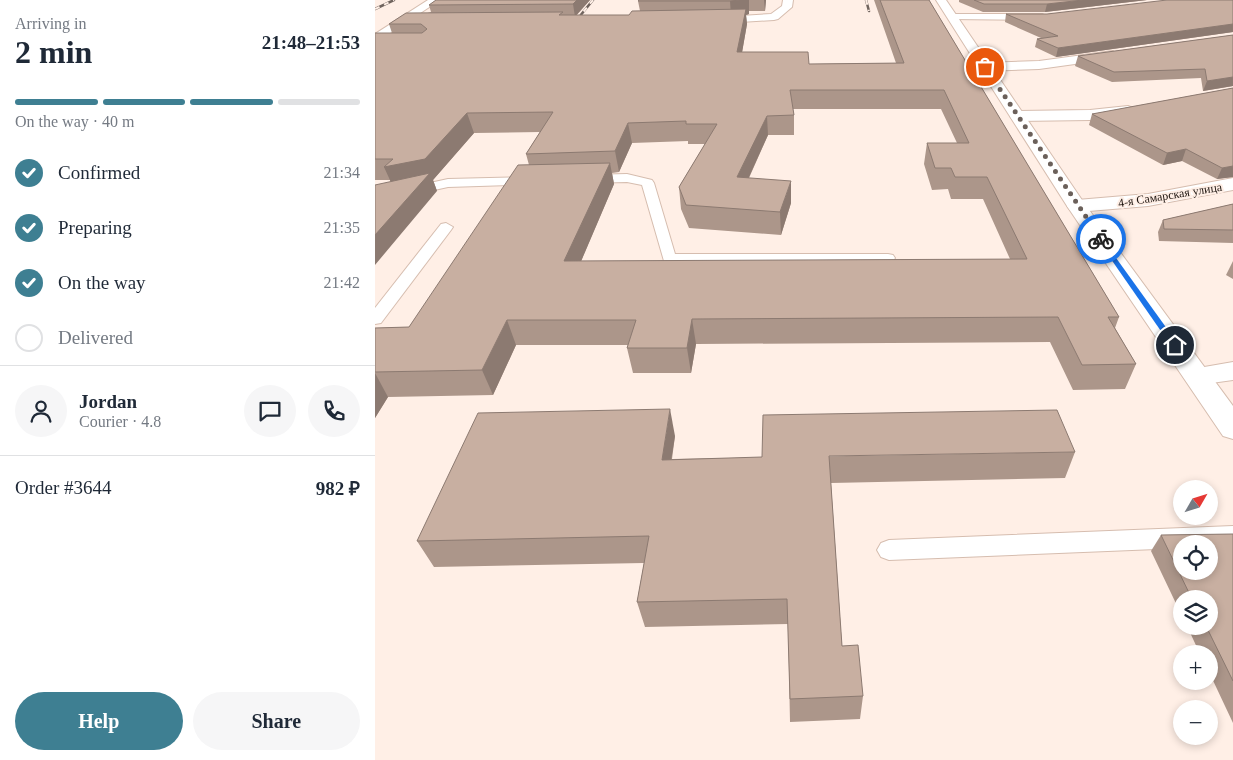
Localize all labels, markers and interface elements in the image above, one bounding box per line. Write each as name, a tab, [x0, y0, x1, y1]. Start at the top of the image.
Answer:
text: Arriving in	[15, 15, 87, 32]
text: 21:48–21:53	[262, 32, 360, 53]
text: 2 min	[15, 34, 92, 70]
pin	[964, 46, 1006, 88]
icon: bag	[971, 53, 999, 81]
text: On the way · 40 m	[15, 113, 135, 130]
icon: check	[15, 159, 43, 187]
text: Confirmed	[58, 162, 140, 183]
text: 21:34	[324, 164, 360, 181]
street label: 4-я Самарская улица	[1117, 180, 1224, 210]
icon: check	[15, 214, 43, 242]
courier	[1076, 214, 1126, 264]
text: Preparing	[58, 217, 132, 238]
text: 21:35	[324, 219, 360, 236]
icon: bike	[1087, 225, 1115, 253]
icon: check	[15, 269, 43, 297]
text: On the way	[58, 272, 146, 293]
text: 21:42	[324, 274, 360, 291]
pin	[1154, 324, 1196, 366]
text: Delivered	[58, 327, 133, 348]
icon: home	[1161, 331, 1189, 359]
button: person	[15, 385, 67, 437]
button: chat	[244, 385, 296, 437]
button: phone	[308, 385, 360, 437]
text: Jordan	[79, 391, 137, 412]
text: Courier · 4.8	[79, 413, 161, 430]
text: Order #3644	[15, 477, 112, 498]
text: 982 ₽	[316, 478, 360, 499]
north arrow	[1173, 480, 1217, 525]
map controls	[1173, 480, 1218, 745]
button: locate	[1173, 535, 1218, 580]
button: layers	[1173, 590, 1218, 635]
button: +	[1173, 645, 1218, 690]
button: Help	[15, 692, 183, 750]
button: Share	[193, 692, 360, 750]
button: −	[1173, 700, 1218, 745]

